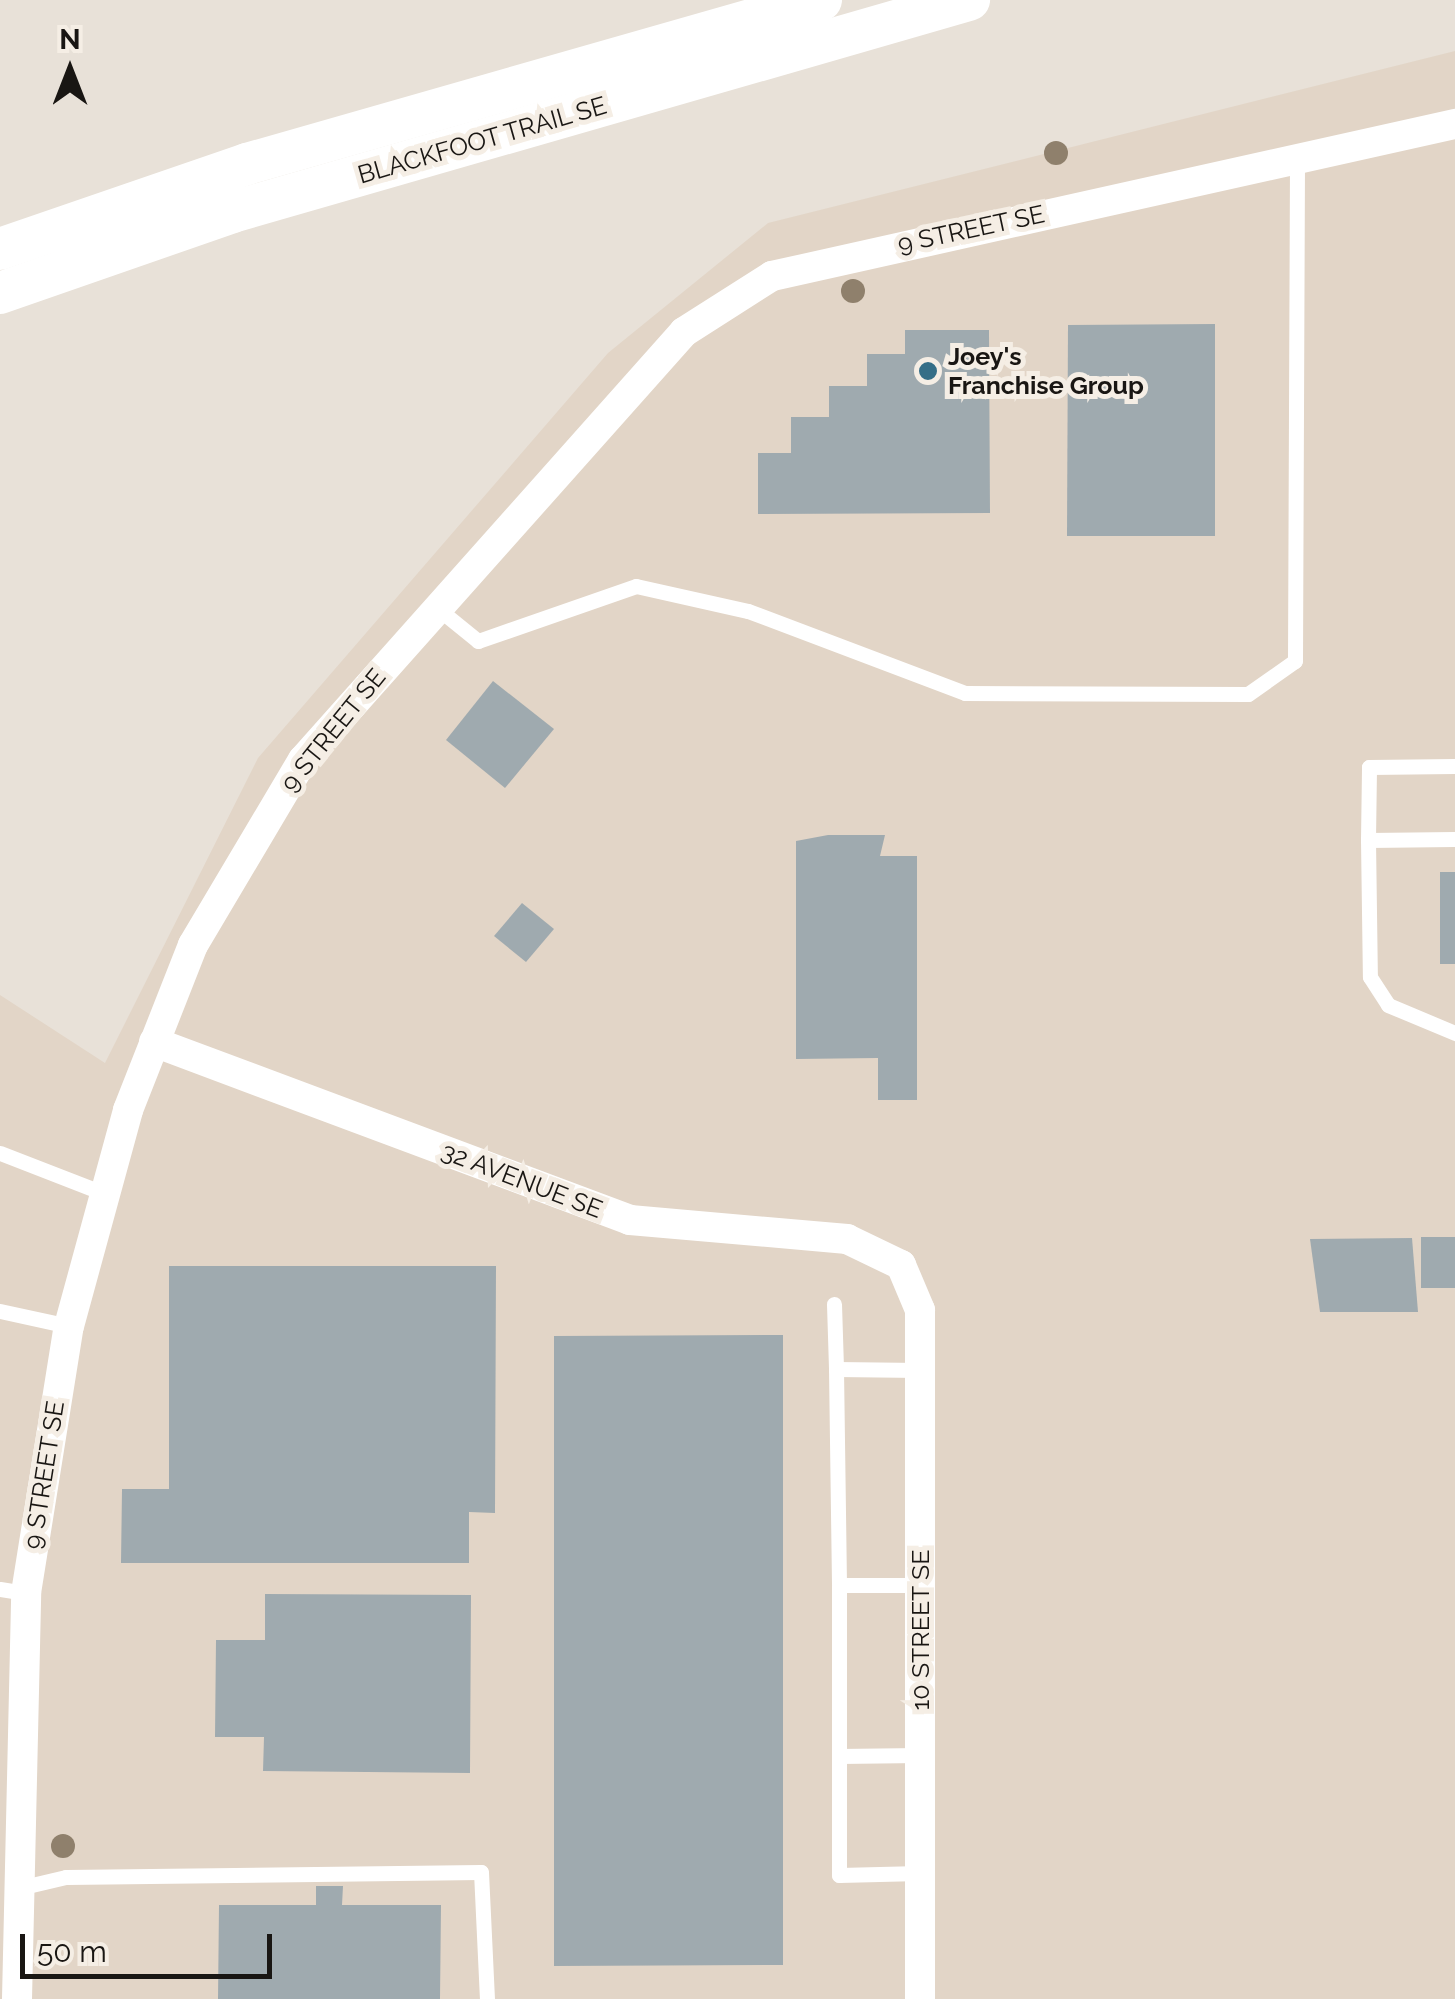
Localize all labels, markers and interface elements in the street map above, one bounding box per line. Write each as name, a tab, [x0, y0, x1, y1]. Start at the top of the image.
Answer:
north arrow	[20, 20, 120, 120]
text: N	[59, 23, 81, 56]
street label: BLACKFOOT TRAIL SE	[353, 90, 611, 190]
street label: 9 STREET SE	[894, 199, 1048, 259]
place label: Joey's Franchise Group	[948, 342, 1144, 401]
marker: Joey's Franchise Group	[917, 360, 939, 382]
street label: 9 STREET SE	[274, 662, 392, 798]
street label: 32 AVENUE SE	[437, 1135, 607, 1225]
street label: 9 STREET SE	[17, 1398, 71, 1552]
street label: 10 STREET SE	[905, 1549, 935, 1711]
scale bar	[25, 1914, 278, 1976]
text: 50 m	[37, 1934, 107, 1969]

